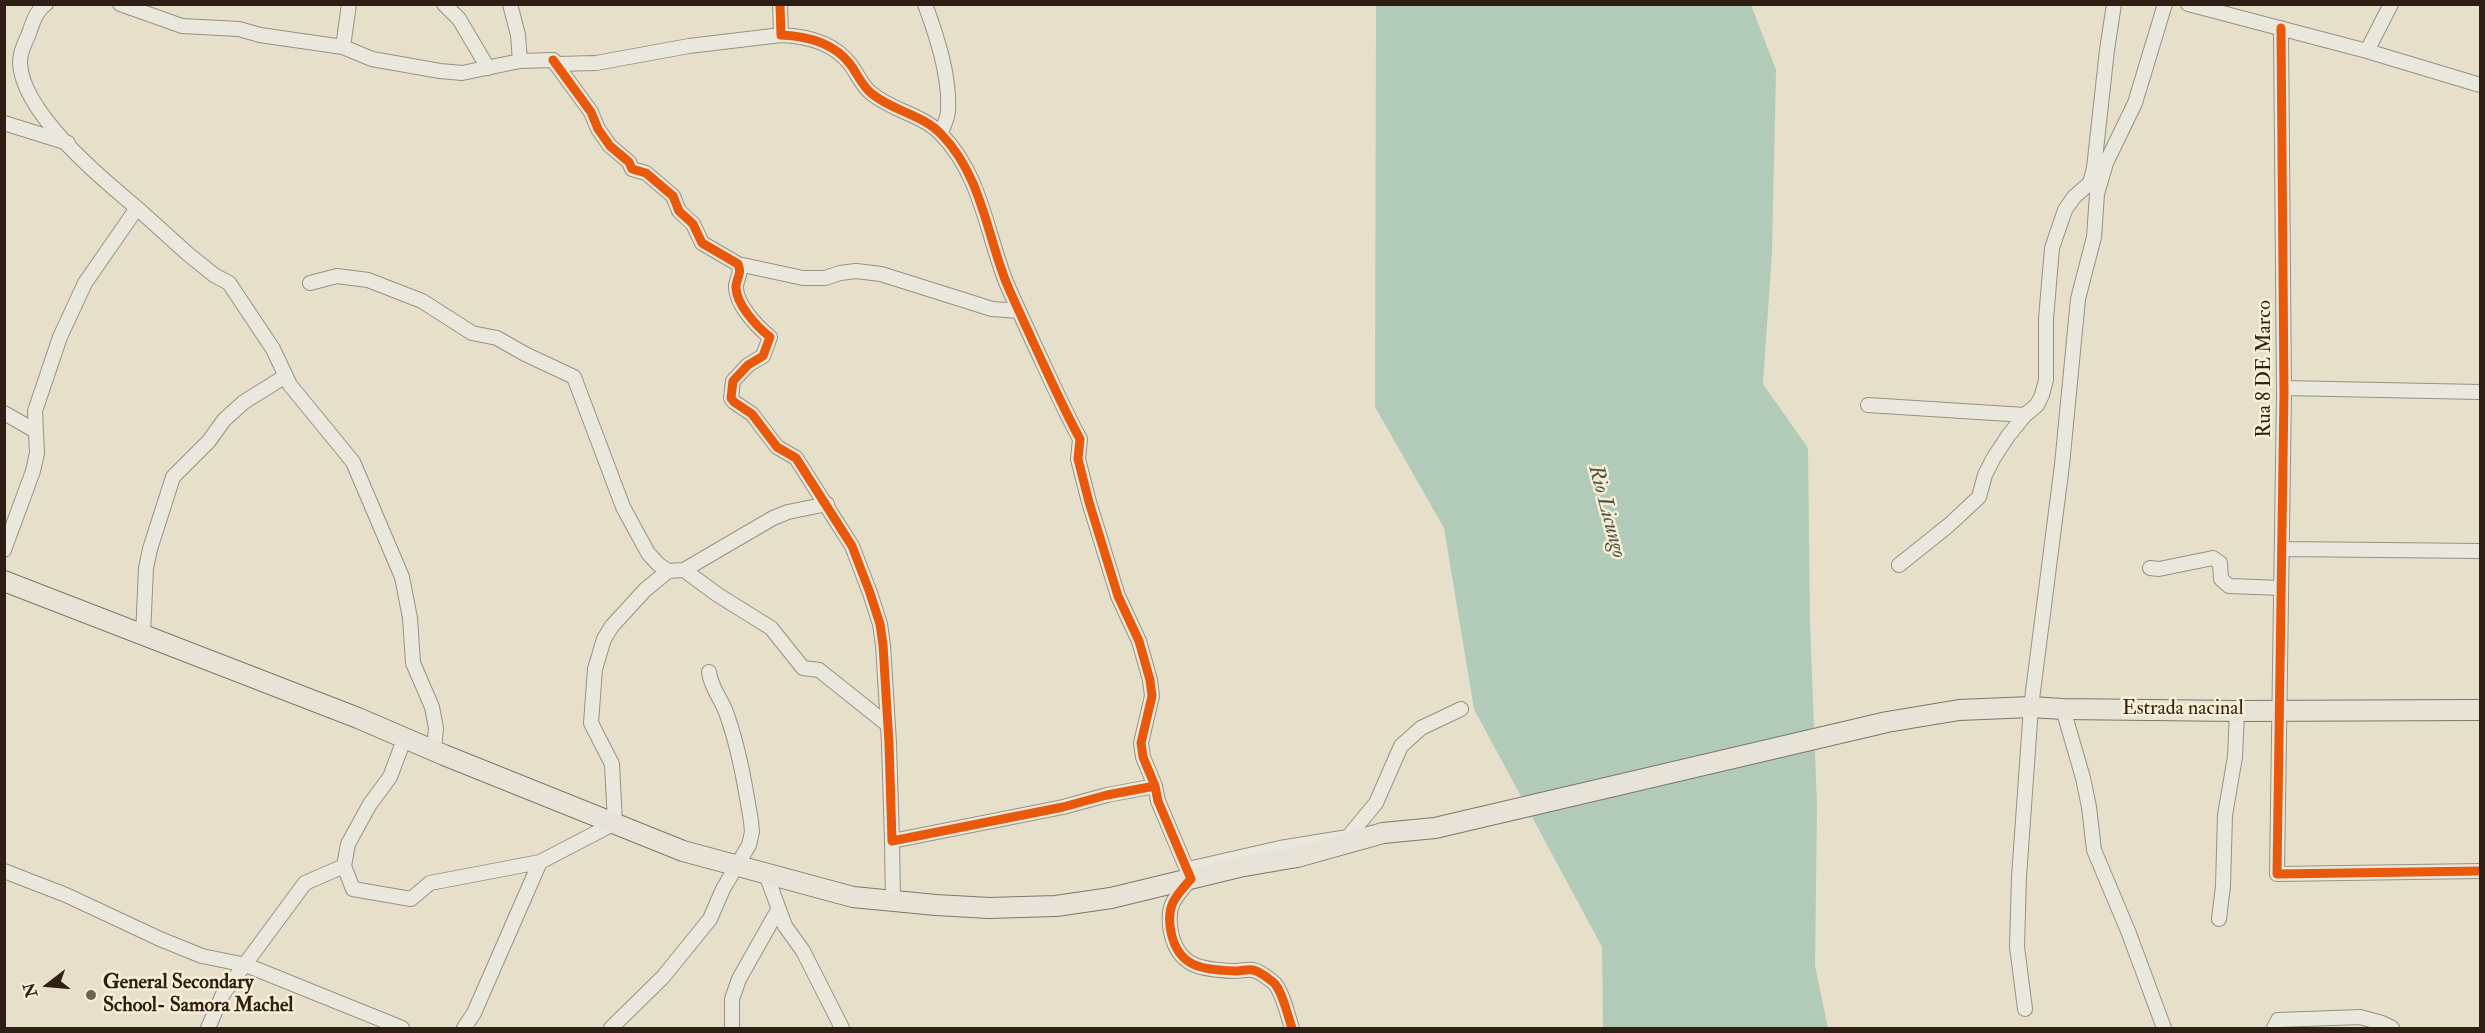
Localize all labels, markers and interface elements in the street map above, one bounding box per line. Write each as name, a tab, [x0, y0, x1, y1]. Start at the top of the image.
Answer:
street label: Rua 8 DE Marco	[2254, 300, 2278, 438]
water label: Rio Licungo	[1582, 463, 1630, 561]
street label: Estrada nacinal	[2122, 698, 2244, 722]
north arrow	[18, 955, 78, 1015]
place label: General Secondary School- Samora Machel	[103, 972, 293, 1019]
text: N	[19, 980, 42, 1000]
marker: General Secondary School- Samora Machel	[84, 988, 98, 1002]

